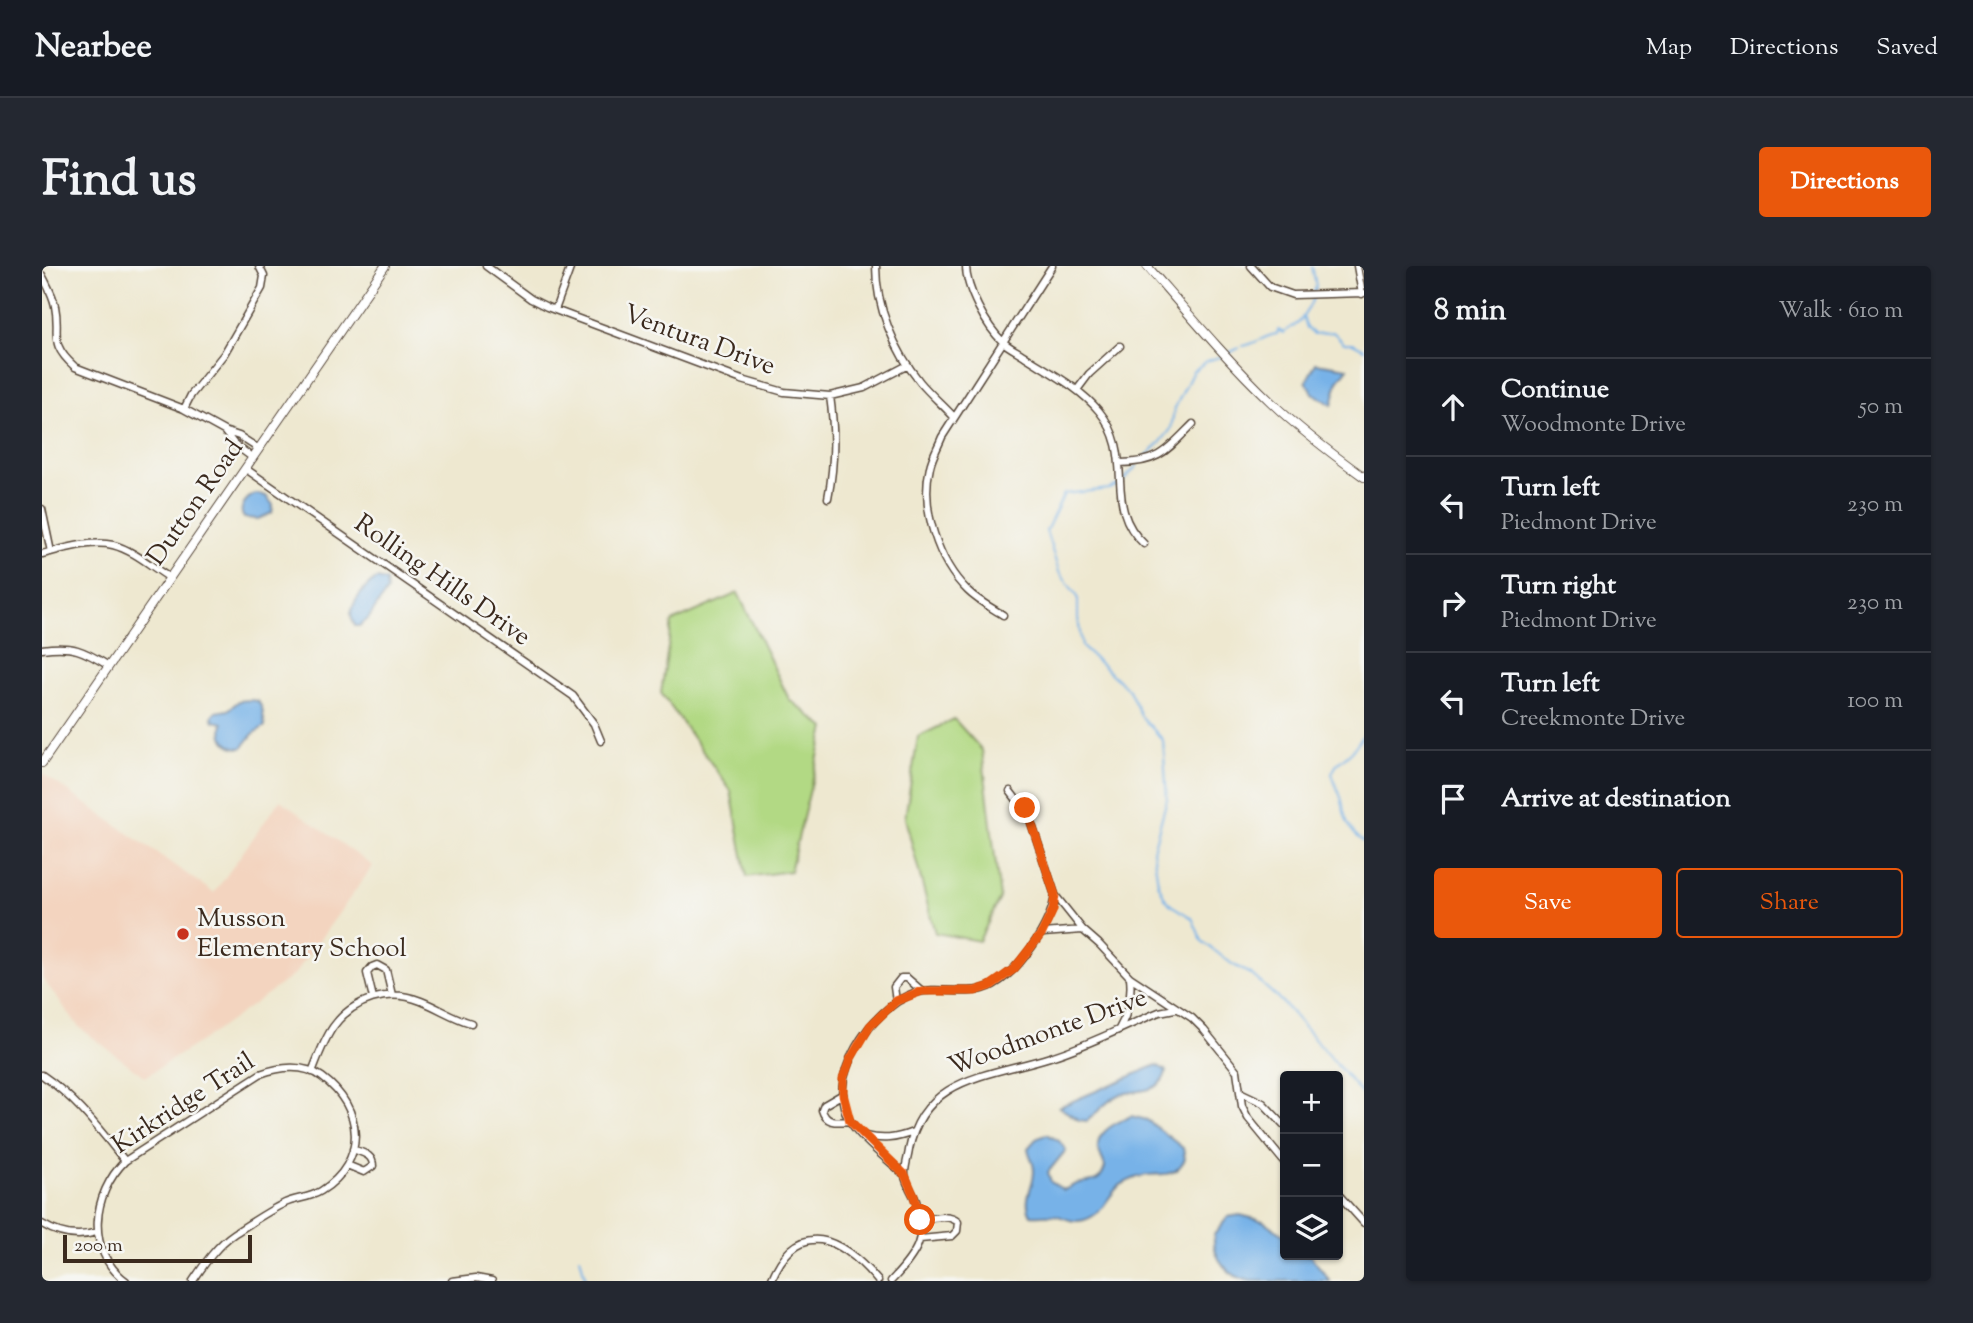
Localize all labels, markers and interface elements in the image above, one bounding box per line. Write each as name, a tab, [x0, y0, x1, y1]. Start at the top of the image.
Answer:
text: Nearbee	[35, 24, 152, 72]
text: Map	[1646, 31, 1692, 65]
text: Directions	[1730, 31, 1838, 65]
text: Saved	[1876, 31, 1938, 65]
text: Find us	[42, 147, 196, 217]
button: Directions	[1759, 147, 1931, 217]
text: 8 min	[1434, 290, 1506, 333]
text: Walk · 610 m	[1779, 295, 1903, 328]
street label: Ventura Drive	[618, 296, 780, 386]
text: Continue	[1501, 372, 1609, 409]
icon: ahead	[1434, 388, 1472, 426]
text: 50 m	[1859, 391, 1903, 424]
text: Woodmonte Drive	[1501, 409, 1686, 442]
street label: Dutton Road	[139, 432, 253, 574]
text: Turn left	[1501, 470, 1600, 507]
icon: left	[1434, 486, 1472, 524]
text: 230 m	[1847, 489, 1903, 522]
street label: Rolling Hills Drive	[346, 506, 538, 656]
text: Piedmont Drive	[1501, 507, 1657, 540]
text: Turn right	[1501, 568, 1616, 605]
icon: right	[1434, 584, 1472, 622]
text: 230 m	[1847, 587, 1903, 620]
text: Piedmont Drive	[1501, 605, 1657, 638]
text: Turn left	[1501, 666, 1600, 703]
icon: left	[1434, 682, 1472, 720]
text: 100 m	[1847, 685, 1903, 718]
text: Creekmonte Drive	[1501, 703, 1685, 736]
icon: arrive	[1434, 780, 1472, 818]
text: Arrive at destination	[1501, 781, 1731, 818]
route end	[1009, 792, 1040, 823]
button: Save	[1434, 868, 1662, 938]
button: Share	[1676, 868, 1903, 938]
place label: Musson Elementary School	[197, 901, 407, 968]
marker: Musson Elementary School	[175, 926, 191, 942]
street label: Woodmonte Drive	[943, 980, 1153, 1086]
street label: Kirkridge Trail	[105, 1044, 263, 1164]
map controls	[1280, 1071, 1343, 1260]
button: +	[1280, 1071, 1343, 1134]
button: −	[1280, 1134, 1343, 1197]
button: layers	[1280, 1197, 1343, 1260]
route start	[904, 1204, 935, 1235]
scale bar	[63, 1232, 252, 1264]
text: 200 m	[74, 1233, 123, 1260]

